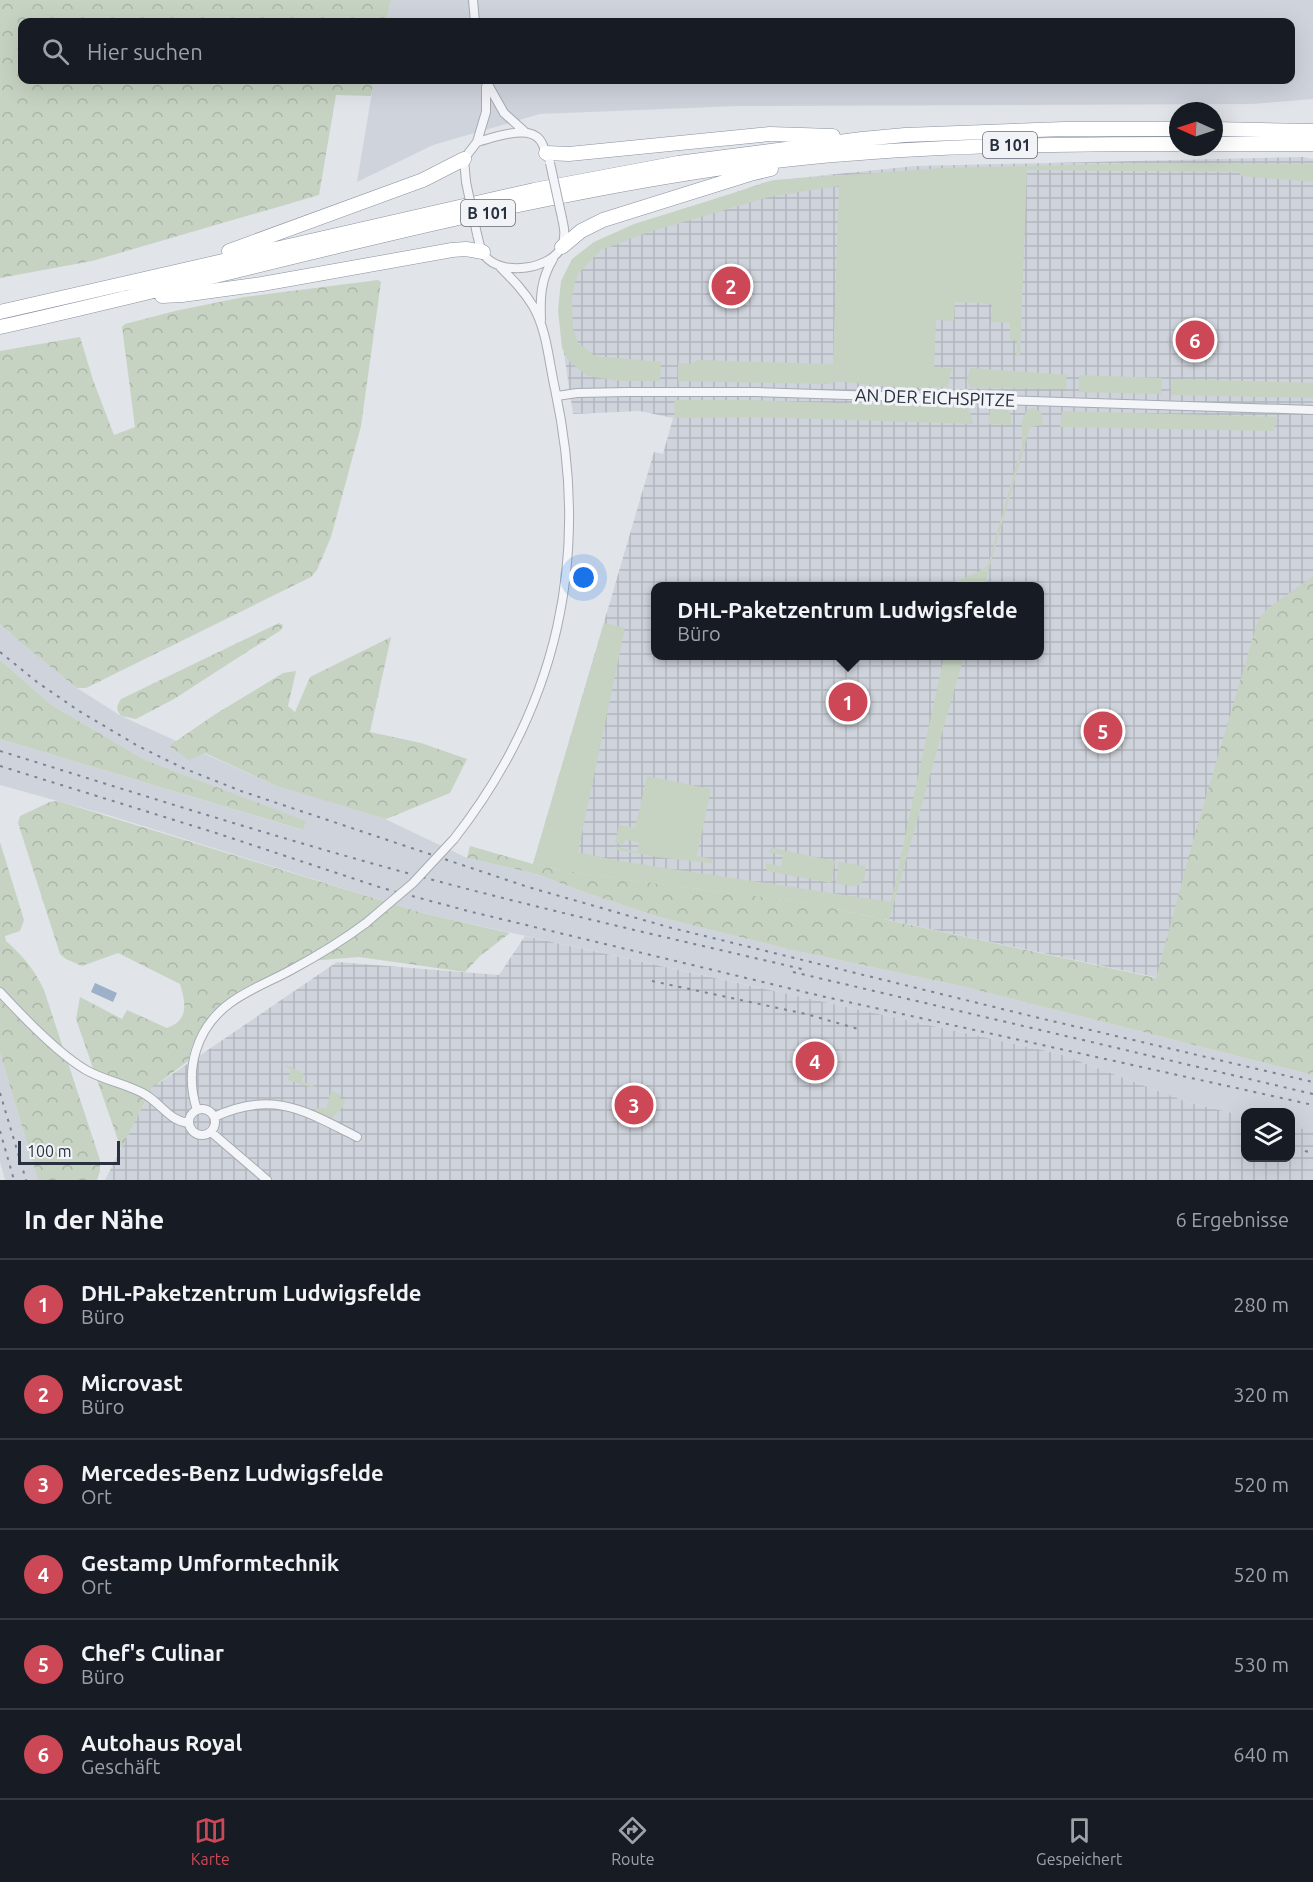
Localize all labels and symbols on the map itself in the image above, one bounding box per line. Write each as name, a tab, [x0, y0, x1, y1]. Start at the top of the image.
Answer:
north arrow	[1169, 102, 1223, 156]
road number: B 101	[983, 132, 1037, 158]
road number: B 101	[461, 200, 515, 226]
pin: 2	[712, 264, 750, 308]
pin: 6	[1176, 318, 1214, 362]
street label: AN DER EICHSPITZE	[855, 384, 1015, 410]
your location	[569, 563, 598, 592]
pin: 1	[828, 680, 868, 724]
pin: 5	[1084, 708, 1122, 754]
pin: 4	[796, 1038, 834, 1084]
pin: 3	[614, 1082, 654, 1128]
scale bar	[18, 1138, 120, 1166]

